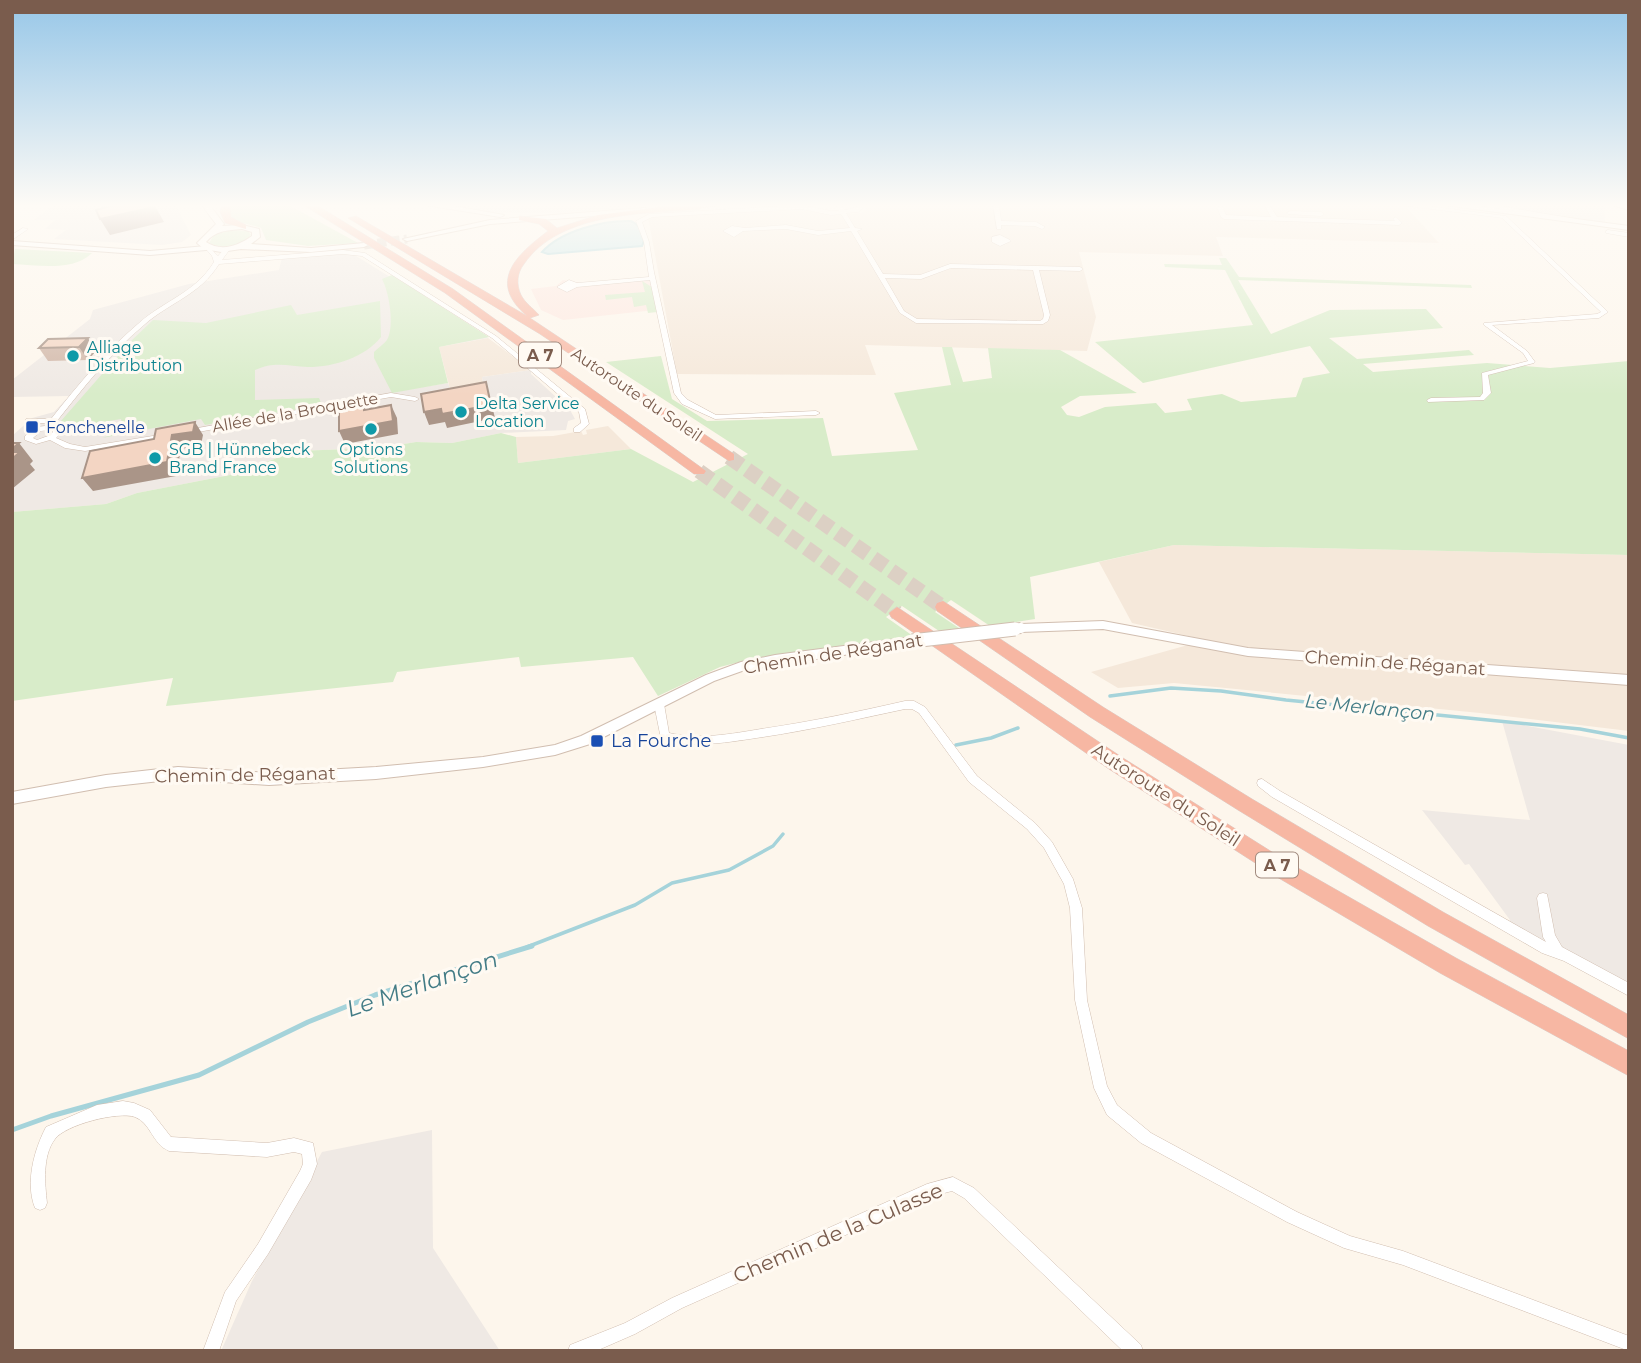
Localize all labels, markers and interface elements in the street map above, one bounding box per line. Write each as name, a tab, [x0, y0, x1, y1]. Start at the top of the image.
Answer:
place label: Alliage Distribution	[87, 338, 183, 375]
road number: A 7	[519, 342, 561, 368]
street label: Autoroute du Soleil	[568, 344, 706, 445]
marker: Alliage Distribution	[65, 348, 81, 364]
street label: Allée de la Broquette	[211, 389, 379, 436]
place label: Delta Service Location	[475, 394, 580, 431]
marker: Delta Service Location	[453, 404, 469, 420]
place label: Fonchenelle	[46, 418, 145, 437]
marker: Fonchenelle	[24, 419, 40, 435]
marker: Options Solutions	[363, 421, 379, 437]
place label: SGB | Hünnebeck Brand France	[169, 440, 311, 477]
place label: Options Solutions	[334, 440, 408, 477]
marker: SGB | Hünnebeck Brand France	[147, 450, 163, 466]
street label: Chemin de Réganat	[742, 629, 924, 679]
street label: Chemin de Réganat	[1304, 646, 1486, 680]
water label: Le Merlançon	[1304, 689, 1436, 726]
place label: La Fourche	[611, 730, 712, 752]
marker: La Fourche	[589, 733, 605, 749]
street label: Autoroute du Soleil	[1088, 739, 1244, 851]
street label: Chemin de Réganat	[154, 762, 336, 788]
road number: A 7	[1256, 852, 1298, 878]
water label: Le Merlançon	[343, 945, 501, 1023]
street label: Chemin de la Culasse	[729, 1177, 946, 1288]

